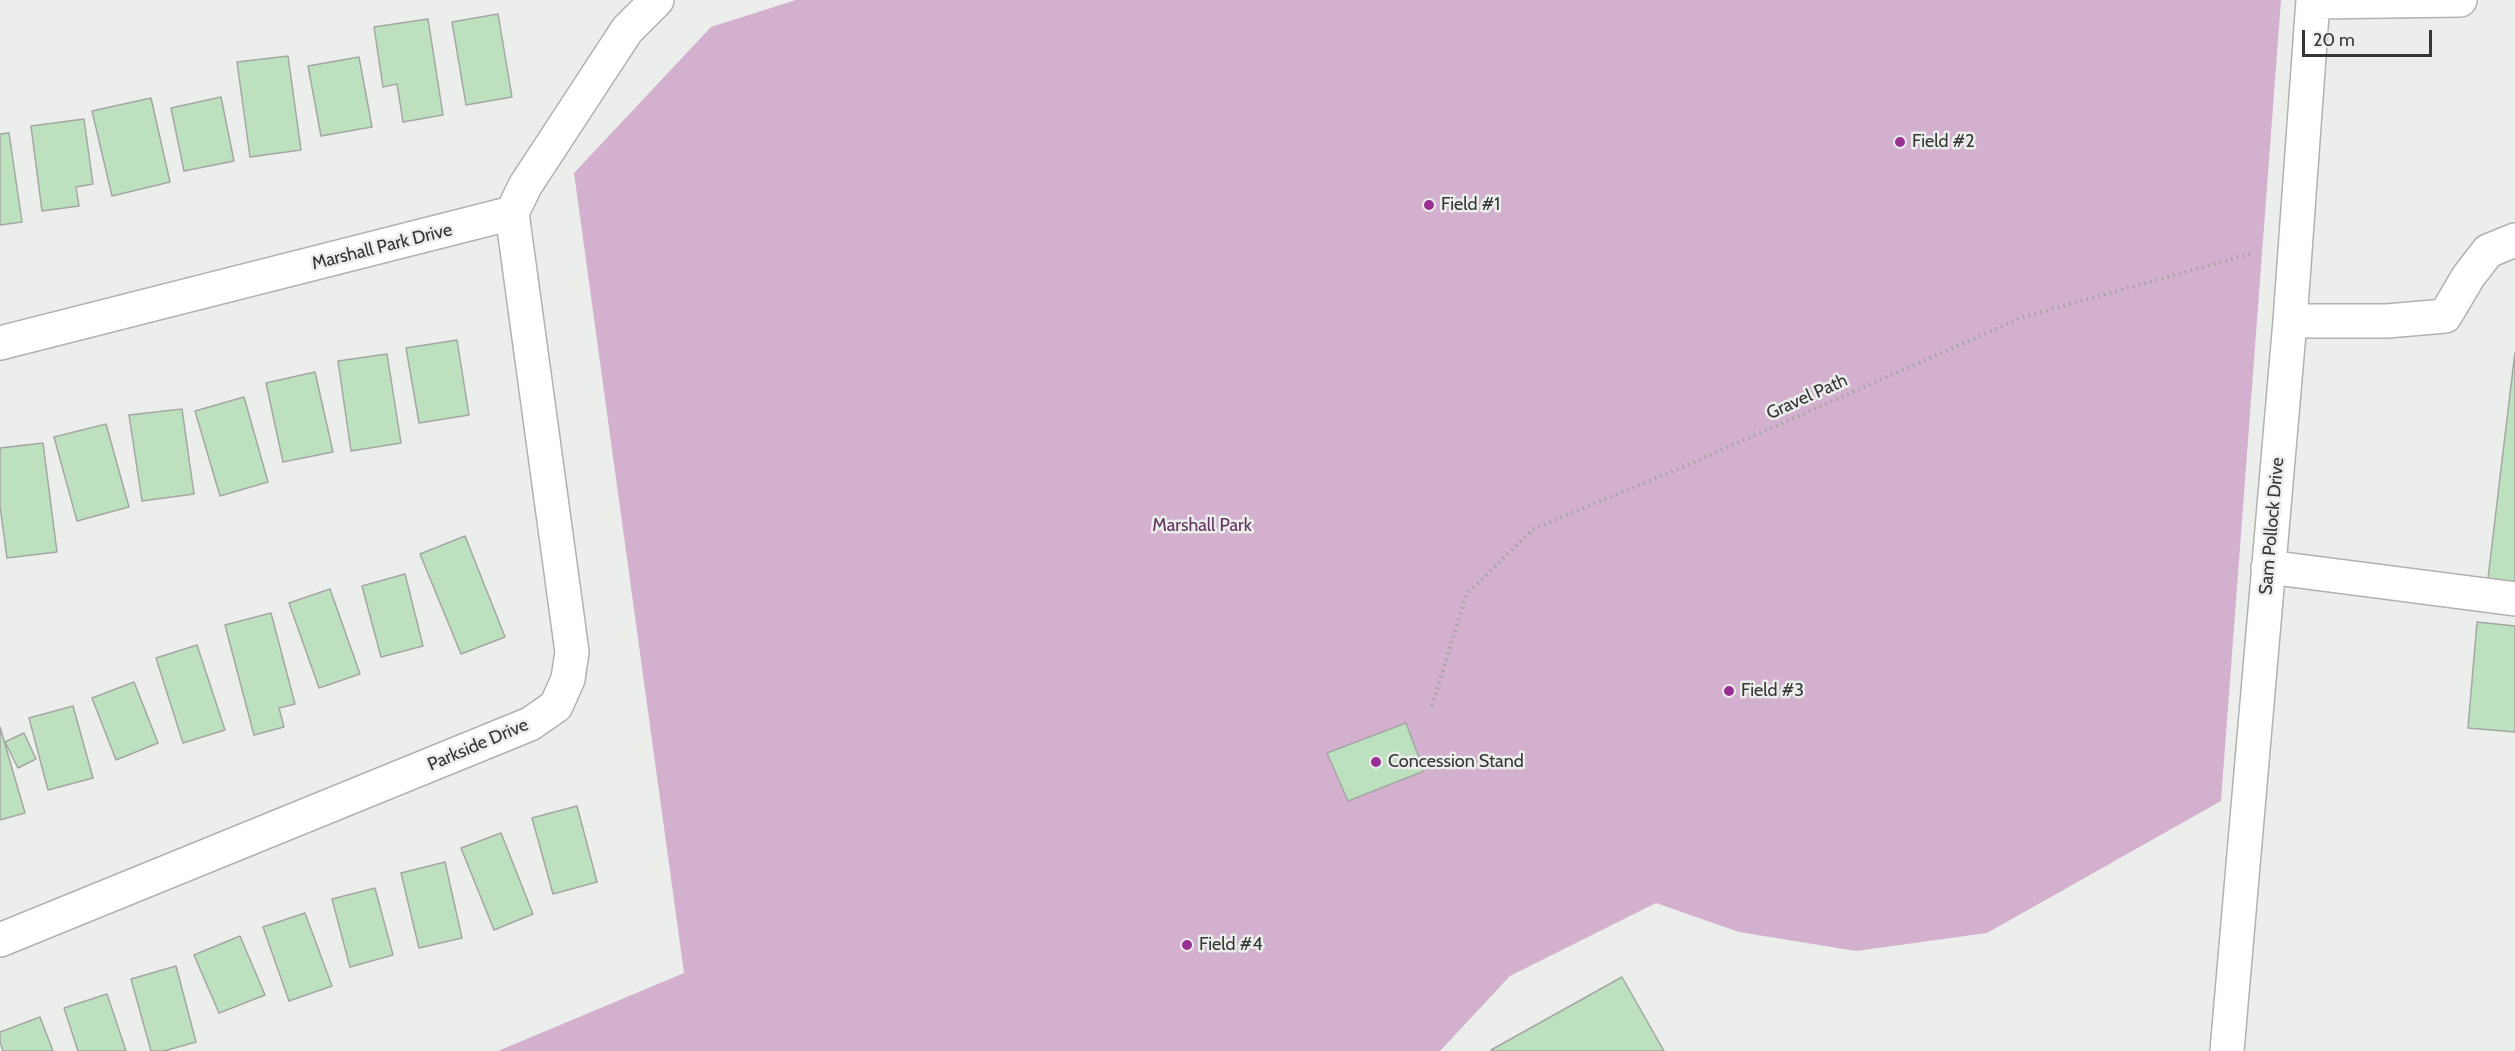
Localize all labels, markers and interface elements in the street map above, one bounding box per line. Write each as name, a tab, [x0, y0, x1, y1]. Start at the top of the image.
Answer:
scale bar	[2305, 18, 2436, 56]
text: 20 m	[2313, 29, 2355, 51]
place label: Field #2	[1912, 131, 1975, 153]
marker: Field #2	[1893, 135, 1907, 149]
place label: Field #1	[1441, 194, 1500, 216]
marker: Field #1	[1422, 198, 1436, 212]
street label: Marshall Park Drive	[309, 219, 455, 275]
street label: Gravel Path	[1763, 370, 1851, 424]
street label: Sam Pollock Drive	[2255, 456, 2289, 596]
park label: Marshall Park	[1152, 515, 1252, 537]
place label: Field #3	[1741, 680, 1804, 702]
marker: Field #3	[1722, 684, 1736, 698]
street label: Parkside Drive	[424, 714, 532, 776]
place label: Concession Stand	[1388, 751, 1524, 773]
marker: Concession Stand	[1369, 755, 1383, 769]
place label: Field #4	[1199, 934, 1263, 956]
marker: Field #4	[1180, 938, 1194, 952]

